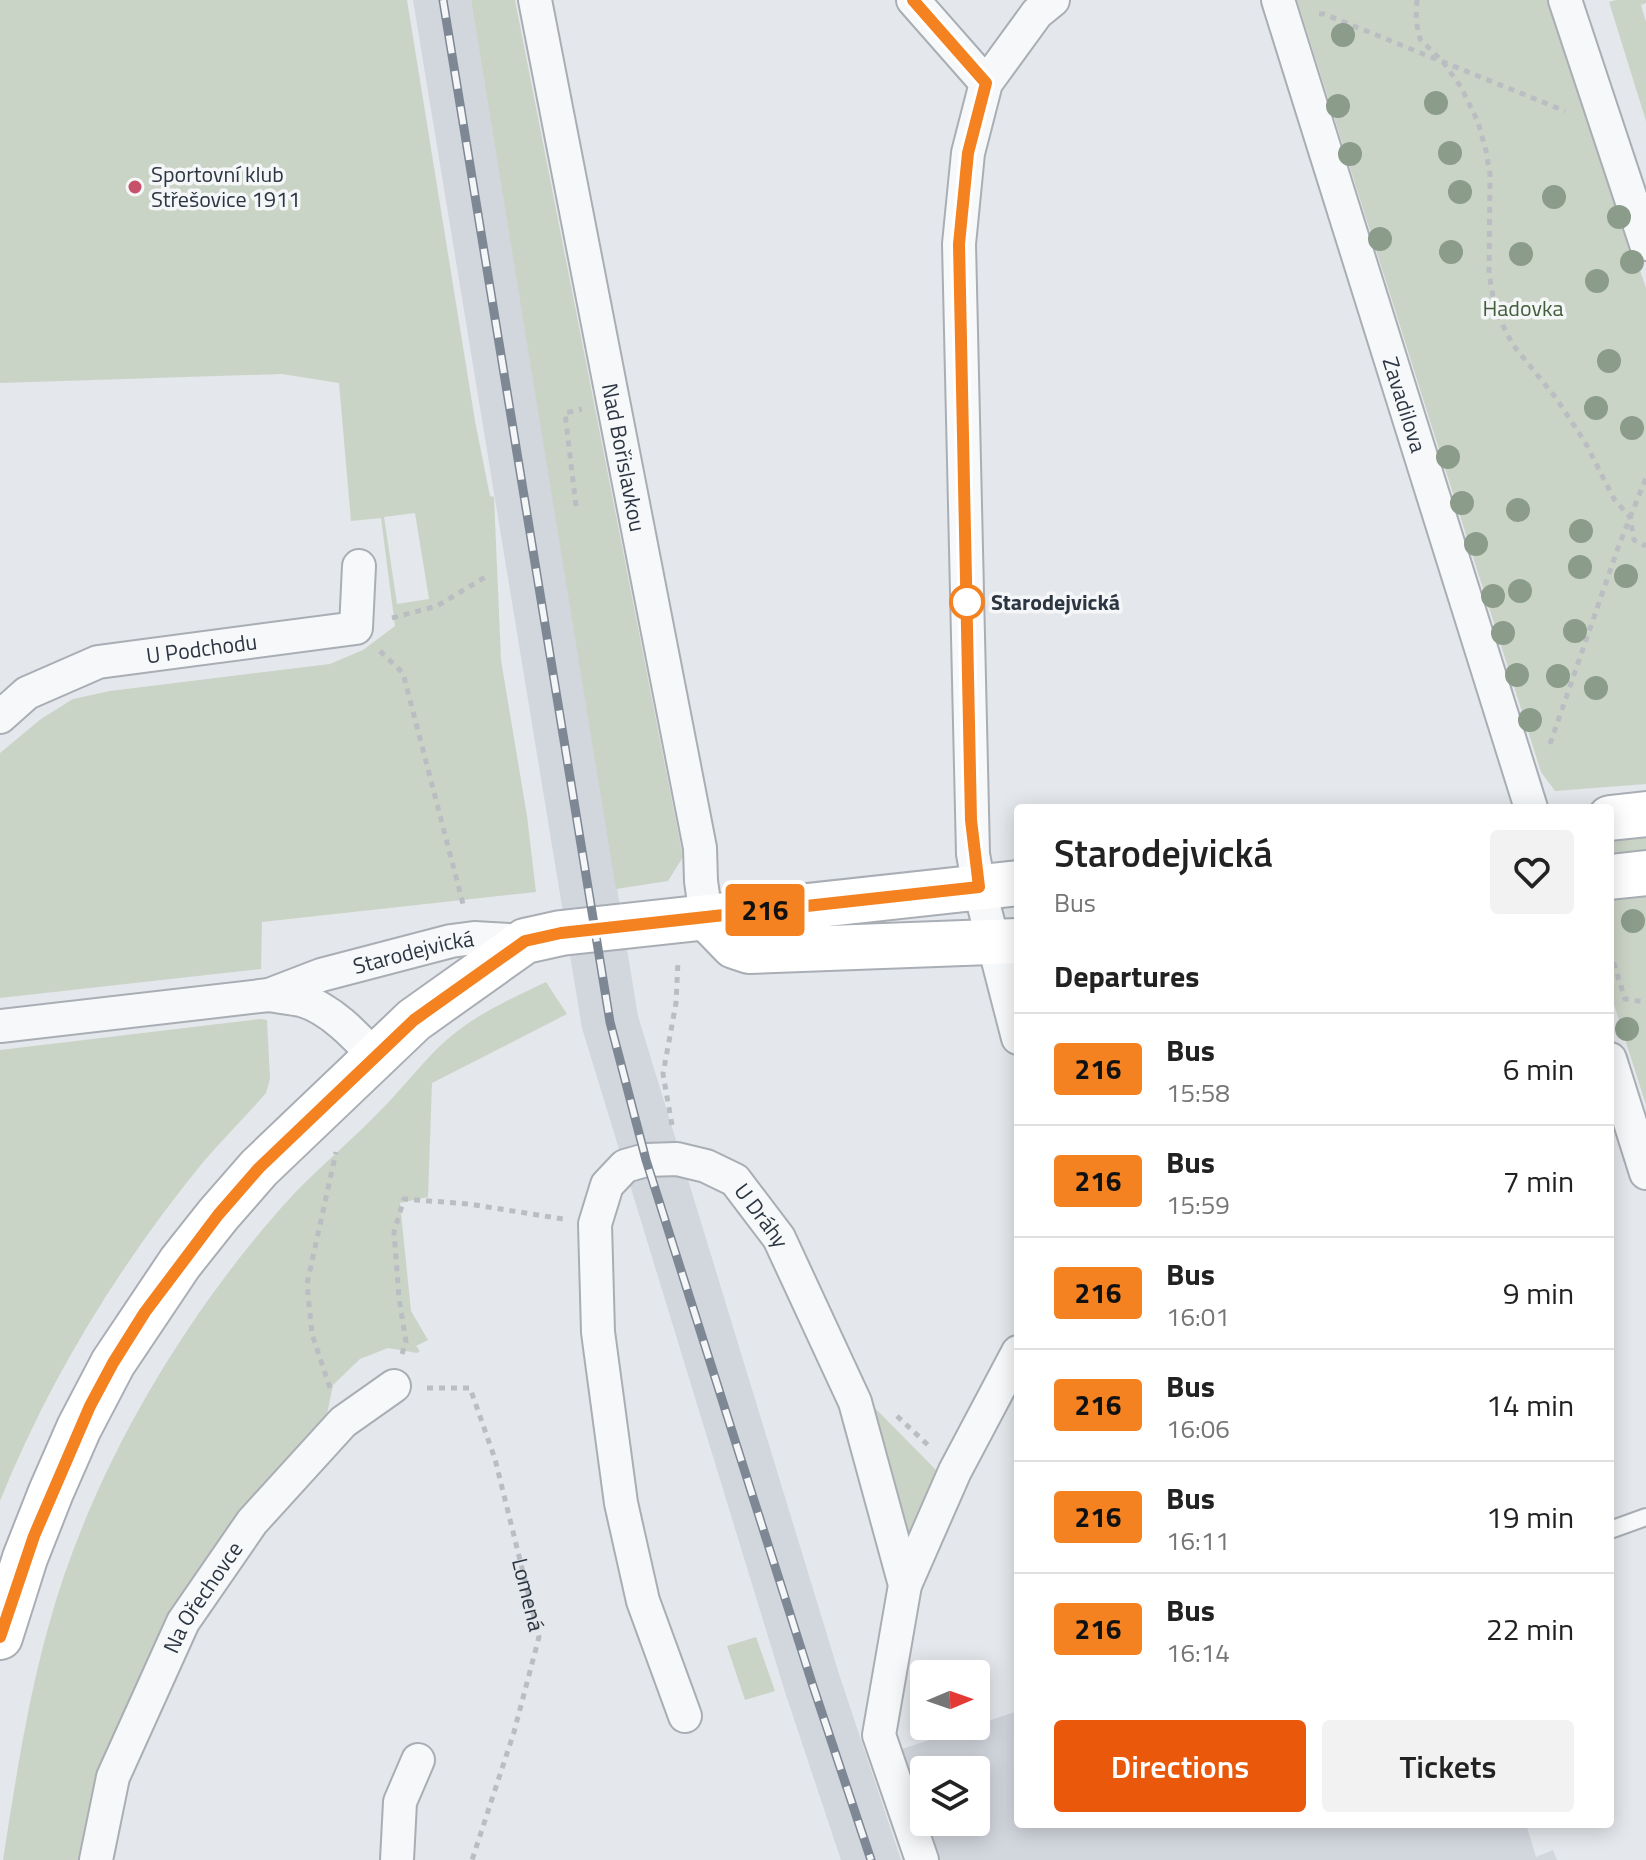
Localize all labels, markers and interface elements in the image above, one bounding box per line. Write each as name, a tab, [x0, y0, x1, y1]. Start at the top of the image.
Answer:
place label: Sportovní klub Střešovice 1911	[151, 157, 301, 216]
marker: Sportovní klub Střešovice 1911	[126, 178, 144, 196]
park label: Hadovka	[1482, 291, 1564, 325]
street label: Zavadilova	[1374, 353, 1436, 457]
street label: Nad Bořislavkou	[593, 380, 655, 535]
marker: Starodejvická	[950, 585, 984, 619]
place label: Starodejvická	[991, 585, 1120, 619]
street label: U Podchodu	[144, 624, 259, 673]
text: Starodejvická	[1054, 824, 1273, 882]
button: heart	[1490, 830, 1574, 914]
text: Bus	[1054, 883, 1096, 922]
line badge: 216	[719, 884, 811, 936]
text: 216	[741, 888, 789, 931]
street label: Starodejvická	[349, 921, 476, 983]
text: Departures	[1054, 953, 1199, 999]
text: Bus	[1166, 1027, 1215, 1073]
text: 6 min	[1503, 1046, 1574, 1092]
text: 216	[1074, 1047, 1122, 1090]
text: 15:58	[1166, 1073, 1230, 1112]
text: Bus	[1166, 1139, 1215, 1185]
text: 7 min	[1503, 1158, 1574, 1204]
text: 216	[1074, 1159, 1122, 1202]
street label: U Dráhy	[726, 1176, 798, 1254]
text: 15:59	[1166, 1185, 1230, 1224]
text: Bus	[1166, 1251, 1215, 1297]
text: 9 min	[1503, 1270, 1574, 1316]
text: 216	[1074, 1271, 1122, 1314]
text: 16:01	[1166, 1297, 1230, 1336]
text: Bus	[1166, 1363, 1215, 1409]
text: 14 min	[1486, 1382, 1574, 1428]
text: 216	[1074, 1383, 1122, 1426]
text: 16:06	[1166, 1409, 1230, 1448]
text: Bus	[1166, 1475, 1215, 1521]
text: 19 min	[1486, 1494, 1574, 1540]
text: 216	[1074, 1495, 1122, 1538]
text: 16:11	[1166, 1521, 1230, 1560]
street label: Na Ořechovce	[154, 1534, 251, 1659]
street label: Lomená	[503, 1554, 554, 1635]
text: Bus	[1166, 1587, 1215, 1633]
text: 22 min	[1486, 1606, 1574, 1652]
text: 216	[1074, 1607, 1122, 1650]
text: 16:14	[1166, 1633, 1230, 1672]
north arrow	[910, 1660, 990, 1740]
map controls	[910, 1660, 990, 1836]
button: Directions	[1054, 1720, 1306, 1812]
button: Tickets	[1322, 1720, 1574, 1812]
button: layers	[910, 1756, 990, 1836]

